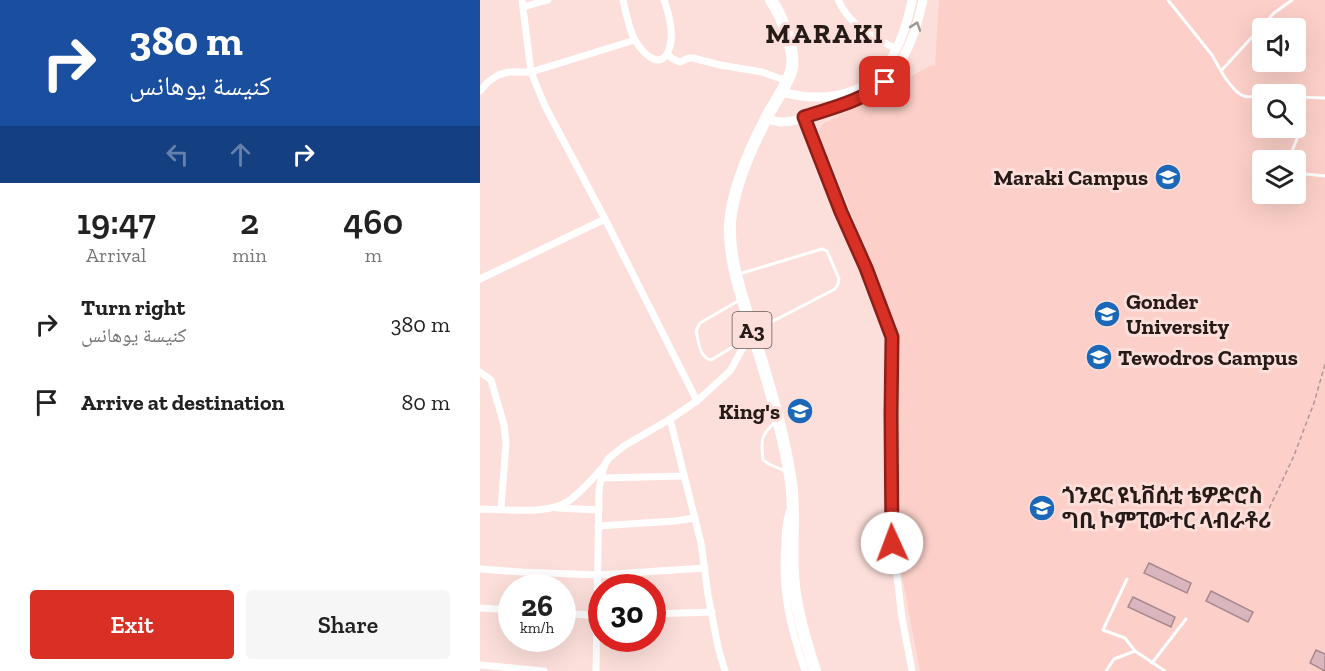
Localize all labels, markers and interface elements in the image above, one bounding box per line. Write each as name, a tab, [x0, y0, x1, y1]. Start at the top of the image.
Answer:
text: 380 m	[129, 15, 243, 66]
district label: MARAKI	[765, 17, 885, 50]
map controls	[1252, 18, 1306, 204]
button: sound	[1252, 18, 1306, 72]
one-way arrow	[908, 21, 921, 32]
icon: right	[30, 24, 108, 102]
pin	[859, 56, 910, 107]
icon: arrive	[868, 65, 901, 98]
text: كنيسة يوهانس	[129, 70, 271, 102]
button: search	[1252, 84, 1306, 138]
icon: left	[161, 138, 194, 171]
icon: ahead	[224, 138, 257, 171]
icon: right	[287, 138, 320, 171]
button: layers	[1252, 150, 1306, 204]
school or university icon: Maraki Campus	[1153, 162, 1183, 192]
place label: Maraki Campus	[993, 164, 1148, 191]
text: 19:47	[77, 200, 156, 243]
text: 2	[240, 200, 259, 243]
text: 460	[343, 200, 403, 243]
text: Arrival	[86, 243, 146, 267]
text: min	[232, 243, 267, 267]
text: m	[365, 243, 382, 267]
place label: Gonder University	[1126, 288, 1229, 340]
text: Turn right	[81, 294, 185, 321]
school or university icon: Gonder University	[1092, 299, 1122, 329]
icon: right	[30, 308, 63, 341]
text: 380 m	[391, 311, 450, 338]
road number: A3	[732, 312, 772, 348]
text: كنيسة يوهانس	[81, 323, 186, 347]
school or university icon: Tewodros Campus	[1084, 342, 1114, 372]
place label: Tewodros Campus	[1118, 344, 1298, 371]
icon: arrive	[30, 386, 63, 419]
text: Arrive at destination	[81, 389, 284, 416]
text: 80 m	[402, 389, 450, 416]
school or university icon: King's	[785, 396, 815, 426]
place label: King's	[718, 398, 780, 425]
place label: ጎንደር ዩኒቨሲቲ ቴዎድሮስ ግቢ ኮምፒውተር ላብራቶሪ	[1062, 482, 1271, 534]
school or university icon: ጎንደር ዩኒቨሲቲ ቴዎድሮስ ግቢ ኮምፒውተር ላብራቶሪ	[1027, 493, 1057, 523]
position arrow	[860, 511, 924, 575]
speed limit sign: 30	[588, 574, 666, 652]
text: 26	[521, 588, 553, 624]
button: Exit	[30, 590, 234, 659]
button: Share	[246, 590, 450, 659]
text: km/h	[520, 619, 554, 637]

